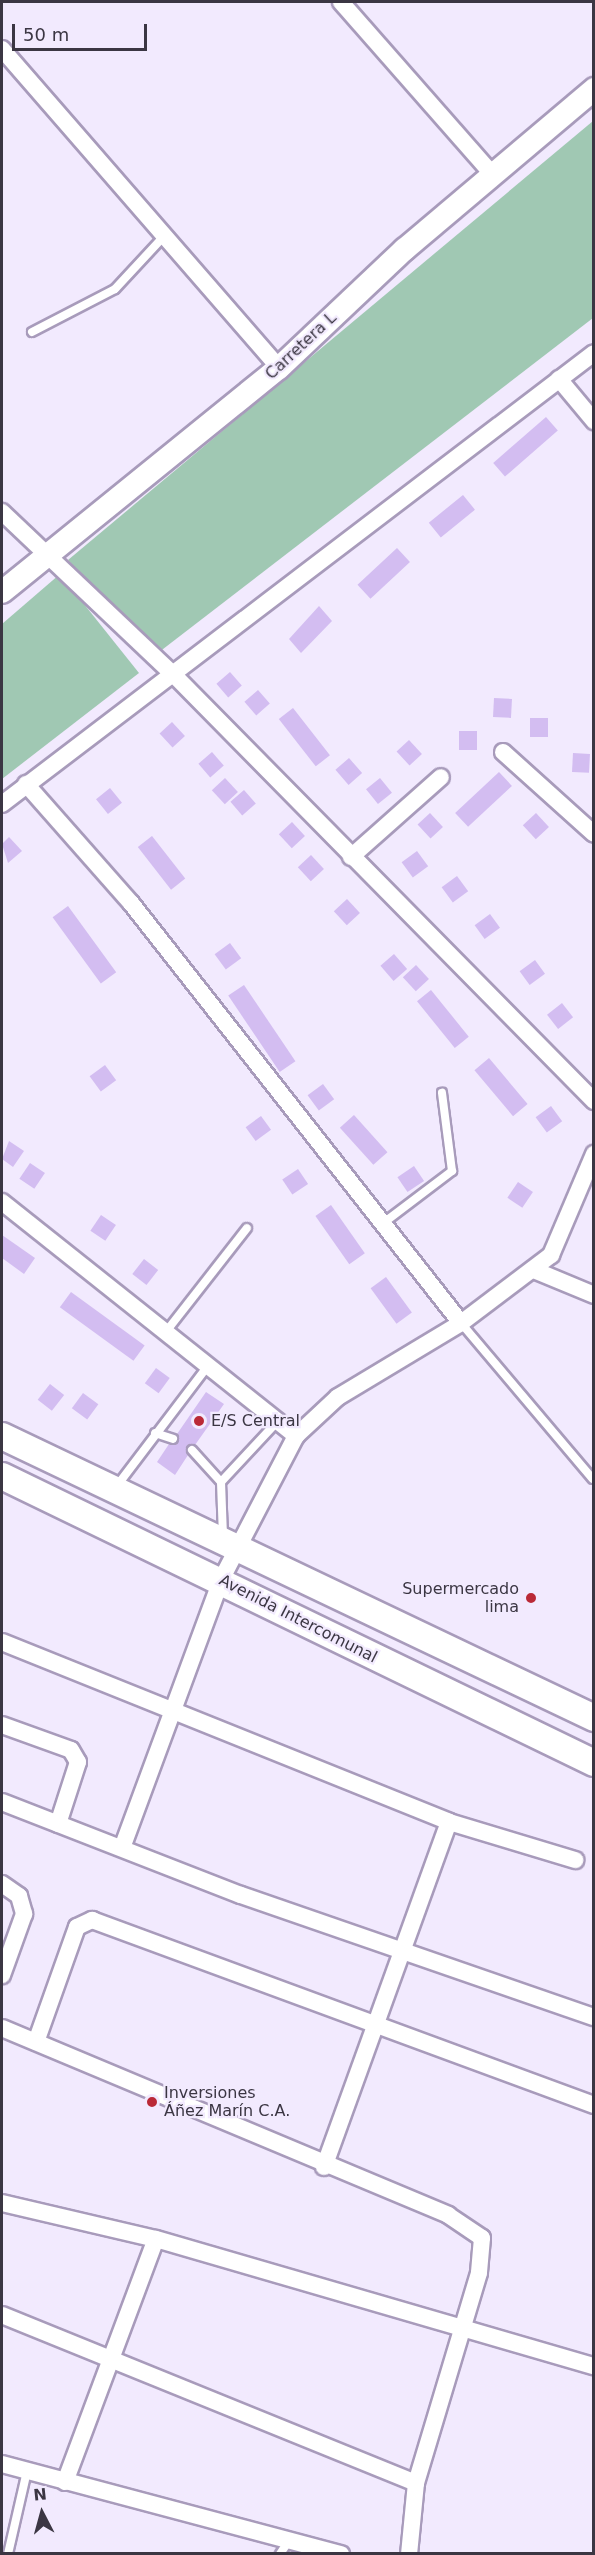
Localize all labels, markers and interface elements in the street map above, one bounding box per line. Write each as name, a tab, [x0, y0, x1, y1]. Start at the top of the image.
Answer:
scale bar	[15, 12, 150, 50]
text: 50 m	[23, 24, 69, 45]
street label: Carretera L	[262, 308, 340, 384]
place label: E/S Central	[211, 1411, 300, 1431]
marker: E/S Central	[192, 1414, 206, 1428]
street label: Avenida Intercomunal	[216, 1571, 380, 1667]
place label: Supermercado lima	[402, 1579, 519, 1617]
marker: Supermercado lima	[524, 1591, 538, 1605]
place label: Inversiones Áñez Marín C.A.	[164, 2083, 290, 2121]
marker: Inversiones Áñez Marín C.A.	[145, 2095, 159, 2109]
north arrow	[12, 2483, 72, 2543]
text: N	[32, 2484, 48, 2505]

